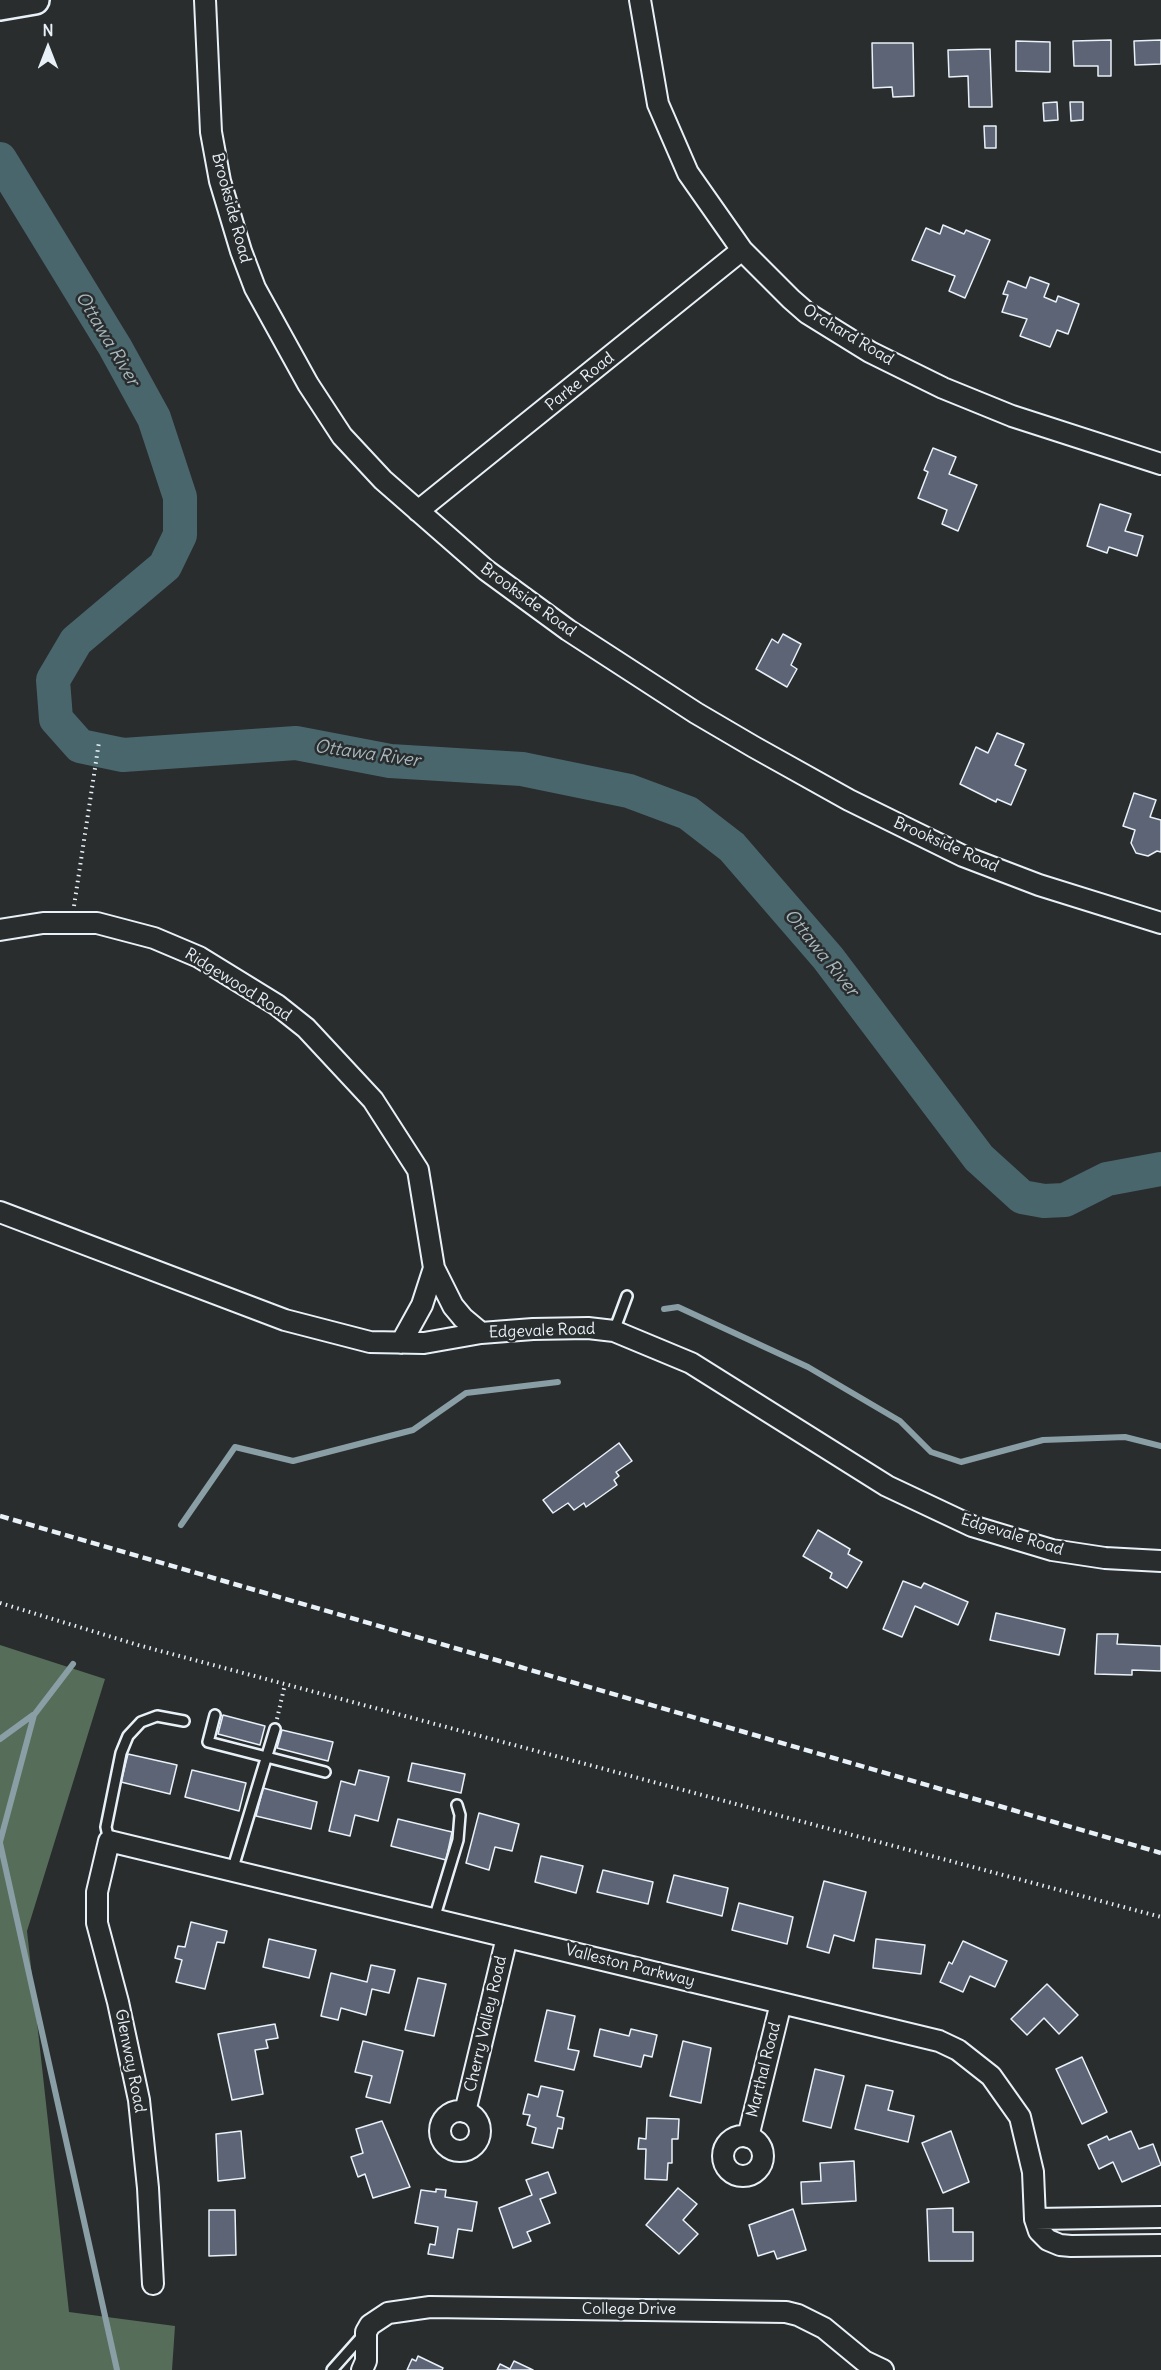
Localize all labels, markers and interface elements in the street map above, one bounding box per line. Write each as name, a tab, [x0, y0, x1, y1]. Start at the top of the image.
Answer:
north arrow	[18, 18, 78, 78]
text: N	[42, 20, 54, 40]
street label: Brookside Road	[207, 151, 255, 265]
water label: Ottawa River	[70, 288, 144, 390]
street label: Orchard Road	[799, 300, 897, 370]
street label: Parke Road	[542, 348, 618, 416]
street label: Brookside Road	[477, 559, 579, 641]
water label: Ottawa River	[313, 736, 421, 772]
street label: Brookside Road	[890, 813, 1002, 877]
water label: Ottawa River	[779, 905, 863, 1001]
street label: Ridgewood Road	[181, 945, 295, 1025]
street label: Edgevale Road	[488, 1320, 596, 1342]
street label: Edgevale Road	[958, 1510, 1066, 1560]
street label: Valleston Parkway	[563, 1941, 697, 1991]
street label: Cherry Valley Road	[461, 1954, 511, 2094]
street label: Glenway Road	[111, 2008, 149, 2114]
street label: Marthal Road	[743, 2021, 785, 2119]
street label: College Drive	[582, 2299, 676, 2319]

